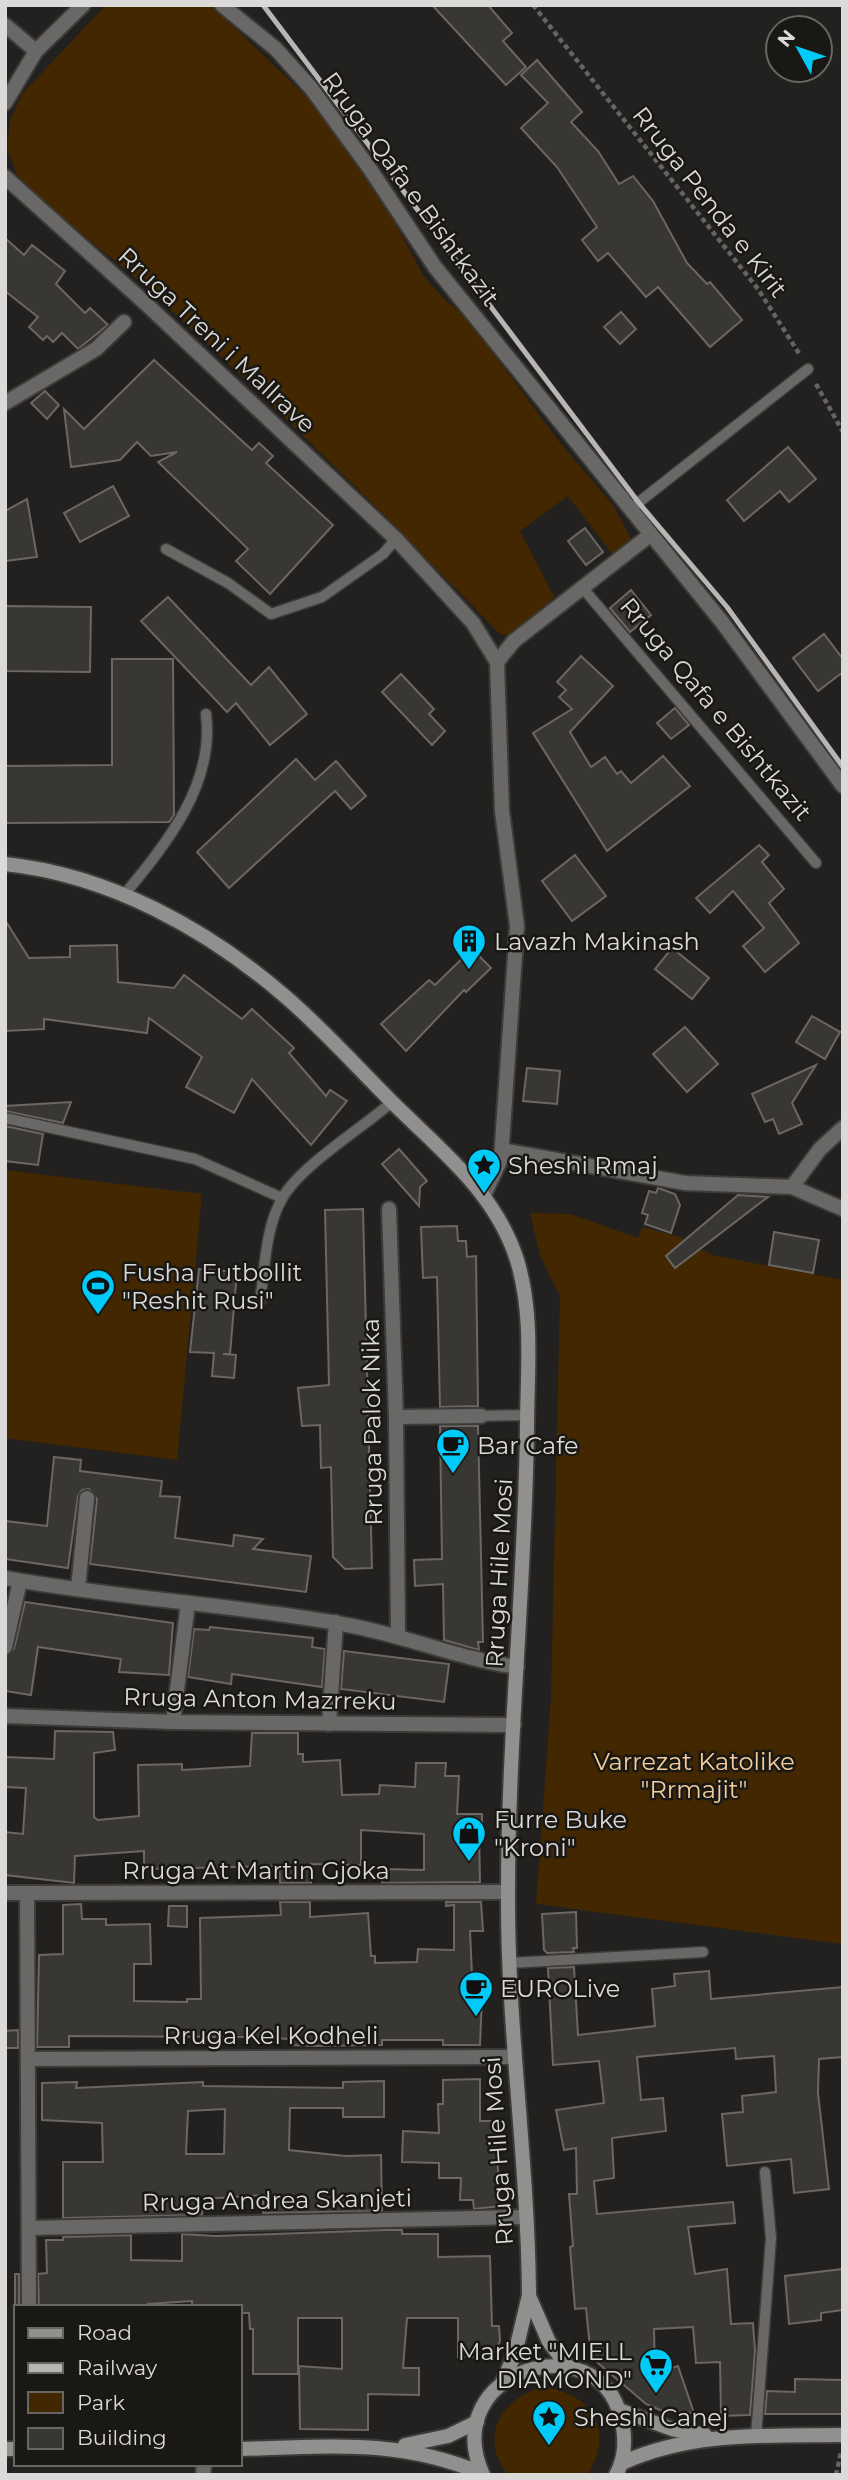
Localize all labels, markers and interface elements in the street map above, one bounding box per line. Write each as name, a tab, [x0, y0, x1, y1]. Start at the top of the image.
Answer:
north arrow	[764, 14, 834, 84]
text: N	[773, 25, 800, 52]
street label: Rruga Qafa e Bishtkazit	[316, 66, 506, 312]
street label: Rruga Penda e Kirit	[627, 101, 794, 303]
street label: Rruga Treni i Mallrave	[113, 241, 321, 439]
street label: Rruga Qafa e Bishtkazit	[614, 592, 818, 827]
building icon: Lavazh Makinash	[450, 922, 488, 971]
place label: Lavazh Makinash	[494, 927, 700, 956]
place icon: Sheshi Rmaj	[465, 1146, 503, 1195]
place label: Sheshi Rmaj	[508, 1151, 658, 1180]
place label: Fusha Futbollit "Reshit Rusi"	[122, 1258, 302, 1315]
sports icon: Fusha Futbollit "Reshit Rusi"	[79, 1267, 117, 1316]
street label: Rruga Palok Nika	[356, 1318, 388, 1526]
cafe icon: Bar Cafe	[434, 1426, 472, 1475]
place label: Bar Cafe	[477, 1431, 579, 1460]
street label: Rruga Hile Mosi	[480, 1478, 518, 1668]
street label: Rruga Anton Mazrreku	[123, 1682, 397, 1716]
park label: Varrezat Katolike "Rrmajit"	[593, 1747, 795, 1804]
place label: Furre Buke "Kroni"	[494, 1805, 627, 1862]
shop icon: Furre Buke "Kroni"	[450, 1814, 488, 1863]
street label: Rruga At Martin Gjoka	[122, 1856, 390, 1885]
cafe icon: EUROLive	[457, 1969, 495, 2018]
place label: EUROLive	[500, 1974, 620, 2003]
street label: Rruga Kel Kodheli	[163, 2021, 379, 2050]
street label: Rruga Hile Mosi	[477, 2056, 519, 2246]
street label: Rruga Andrea Skanjeti	[142, 2183, 412, 2217]
legend	[14, 2305, 242, 2466]
text: Road	[77, 2320, 132, 2345]
place label: Market "MIELL DIAMOND"	[458, 2337, 632, 2394]
supermarket icon: Market "MIELL DIAMOND"	[637, 2346, 675, 2395]
text: Railway	[77, 2355, 158, 2380]
text: Park	[77, 2390, 125, 2415]
place icon: Sheshi Canej	[530, 2398, 568, 2447]
place label: Sheshi Canej	[574, 2403, 728, 2432]
text: Building	[77, 2425, 167, 2450]

